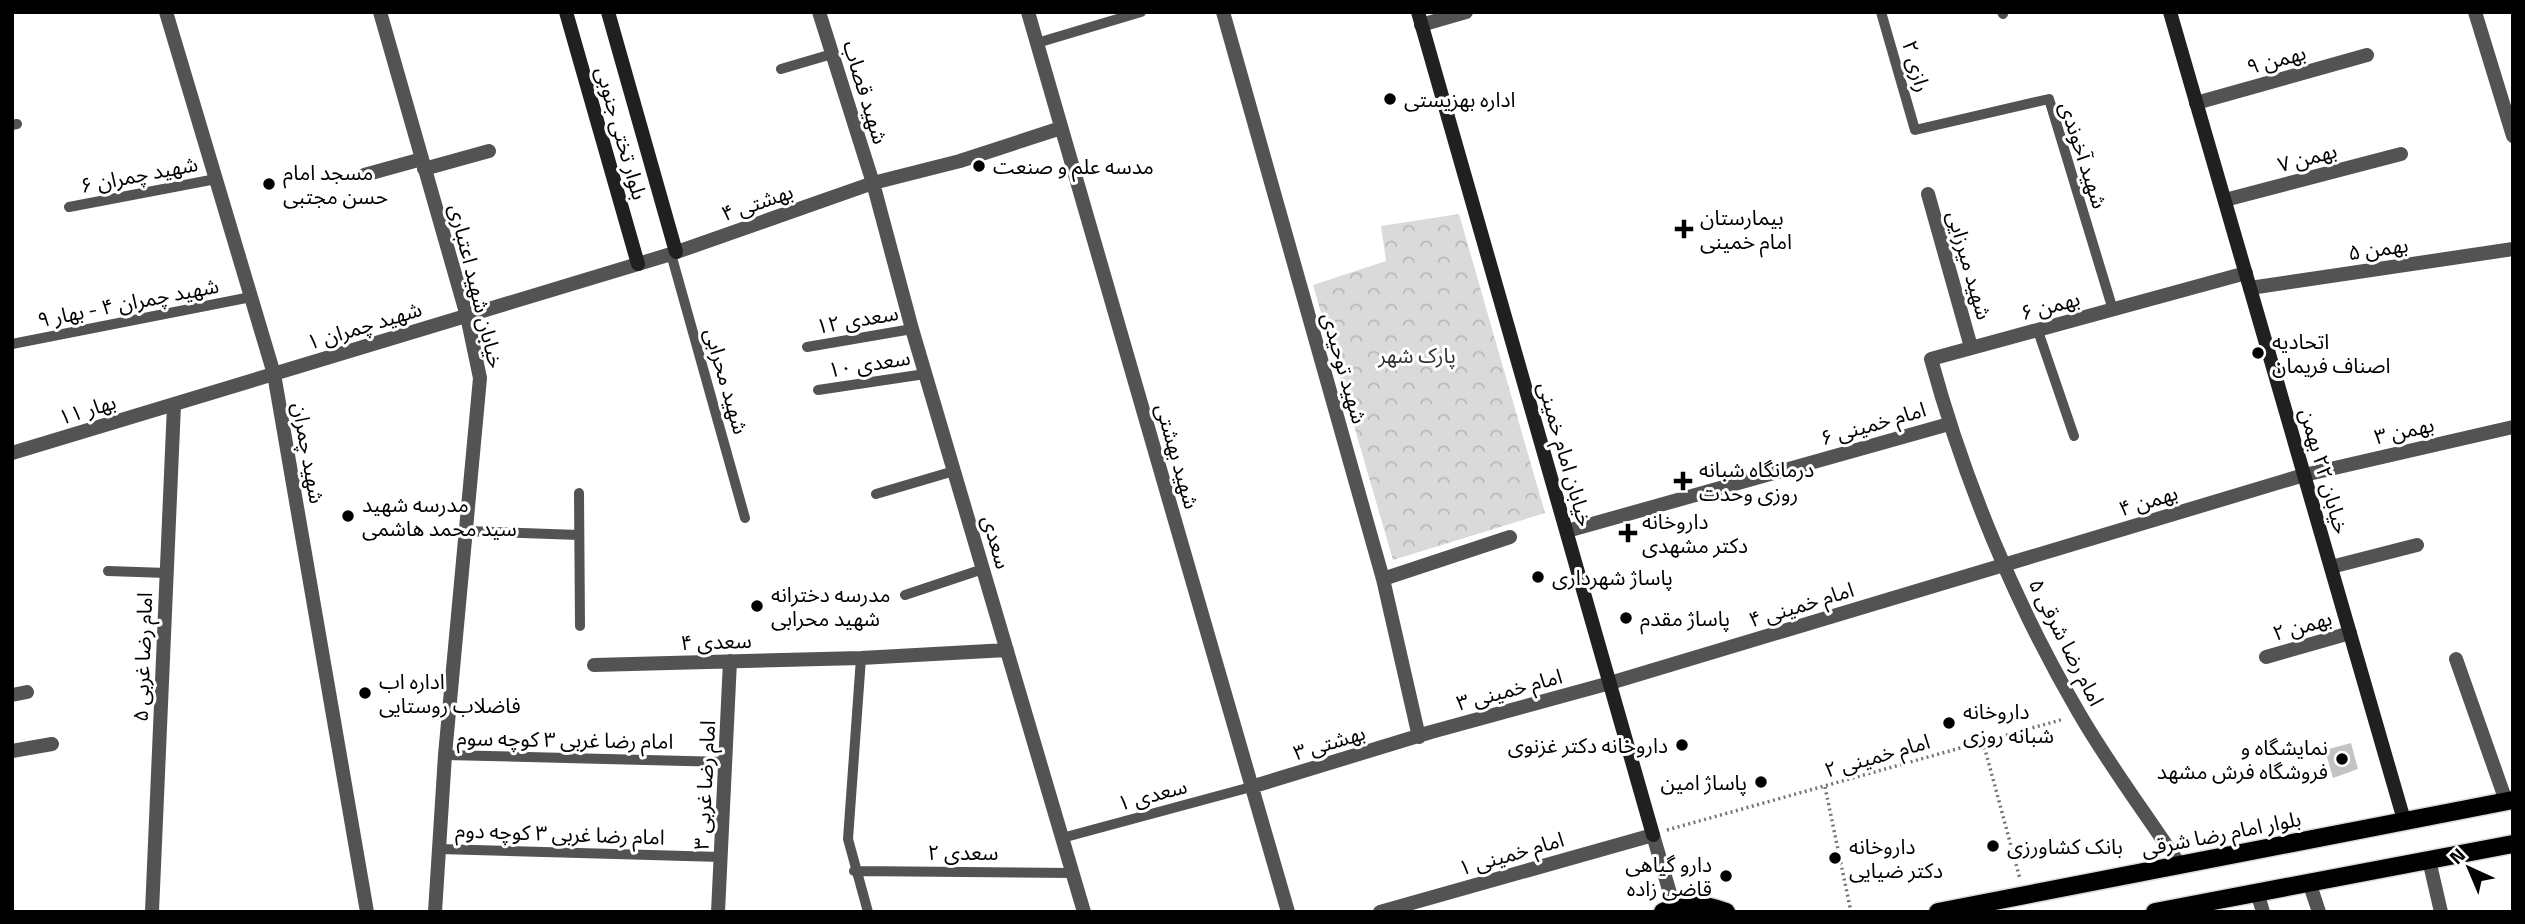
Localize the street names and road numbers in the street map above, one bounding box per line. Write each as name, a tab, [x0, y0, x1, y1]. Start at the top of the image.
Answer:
street label: شهید قصاب	[835, 36, 897, 148]
street label: رازی ۲	[1894, 36, 1940, 96]
street label: بهمن ۹	[2243, 36, 2309, 82]
street label: بلوار تختی جنوبی	[588, 63, 656, 203]
street label: شهید آخوندی	[2052, 97, 2116, 213]
street label: بهمن ۷	[2274, 134, 2340, 180]
street label: شهید چمران ۶	[78, 147, 200, 201]
street label: بهشتی ۴	[717, 175, 797, 229]
street label: خیابان شهید اعتباری	[441, 201, 513, 371]
street label: شهید میرزایی	[1939, 207, 2001, 323]
street label: بهمن ۵	[2346, 228, 2410, 268]
street label: شهید چمران ۴ - بهار ۹	[35, 269, 221, 335]
street label: بهمن ۶	[2017, 282, 2083, 328]
street label: شهید چمران ۱	[302, 292, 426, 358]
street label: سعدی ۱۲	[813, 296, 901, 342]
street label: شهید توحیدی	[1314, 309, 1376, 427]
street label: شهید محرابی	[697, 324, 757, 438]
street label: سعدی ۱۰	[825, 341, 913, 385]
street label: خیابان امام خمینی	[1529, 378, 1602, 530]
street label: بهار ۱۱	[54, 385, 120, 433]
street label: امام خمینی ۶	[1816, 393, 1930, 454]
street label: شهید چمران	[284, 400, 334, 506]
street label: شهید بهشتی	[1148, 400, 1208, 512]
street label: خیابان ۲۲ بهمن	[2292, 404, 2358, 538]
street label: بهمن ۳	[2371, 408, 2437, 452]
street label: بهمن ۴	[2114, 476, 2182, 524]
street label: سعدی	[974, 511, 1020, 573]
street label: امام خمینی ۴	[1744, 573, 1858, 636]
street label: امام رضا شرقی ۵	[2020, 573, 2113, 712]
street label: امام رضا غربی ۵	[124, 592, 161, 722]
street label: بهمن ۲	[2269, 601, 2335, 649]
street label: سعدی ۴	[680, 624, 752, 658]
street label: امام خمینی ۳	[1452, 659, 1566, 719]
street label: بهشتی ۳	[1289, 716, 1369, 768]
street label: امام رضا غربی ۳	[685, 719, 724, 851]
street label: امام رضا غربی ۳ کوچه سوم	[456, 721, 674, 758]
street label: امام خمینی ۲	[1820, 725, 1934, 786]
street label: سعدی ۱	[1113, 769, 1191, 819]
street label: بلوار امام رضا شرقی	[2138, 802, 2304, 865]
street label: امام رضا غربی ۳ کوچه دوم	[455, 813, 665, 854]
street label: امام خمینی ۱	[1454, 823, 1568, 884]
street label: سعدی ۲	[927, 836, 999, 868]

